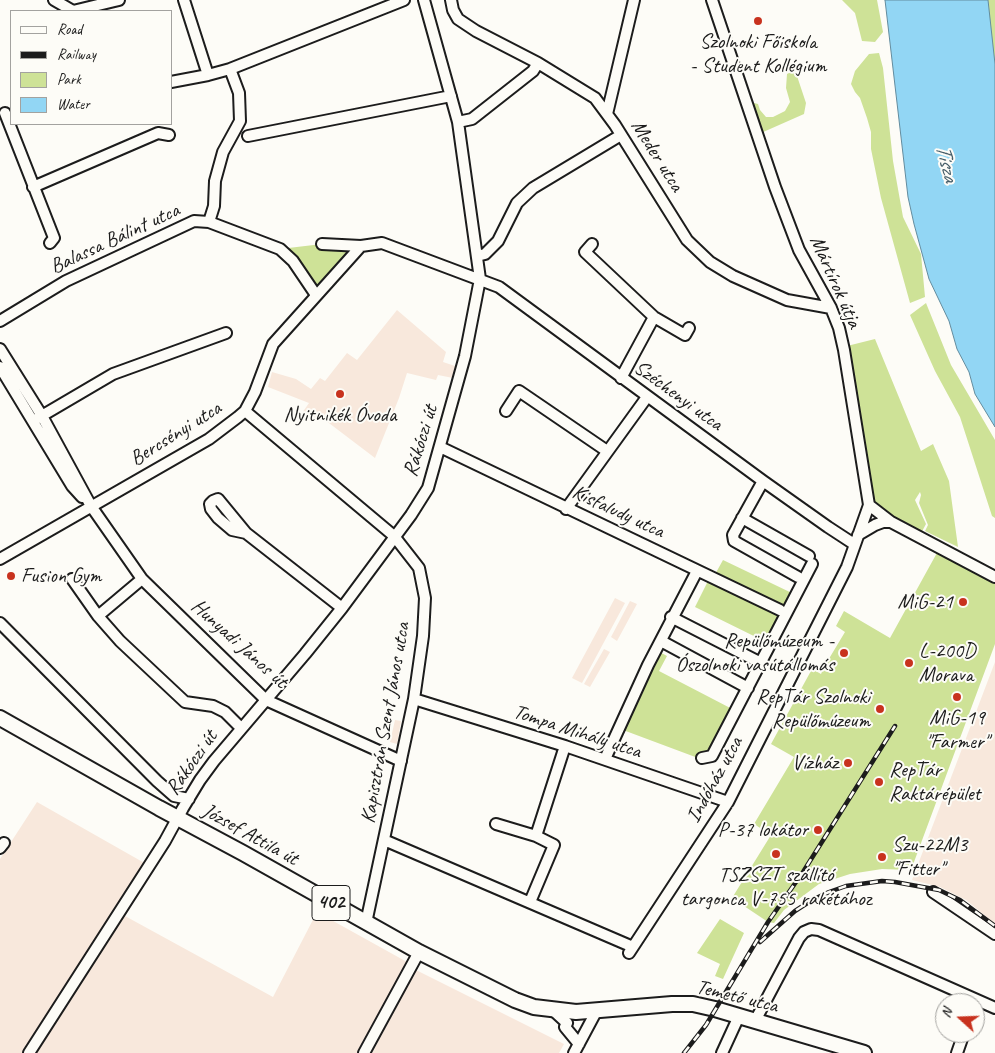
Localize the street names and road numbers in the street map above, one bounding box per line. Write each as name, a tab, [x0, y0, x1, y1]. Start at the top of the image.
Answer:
street label: Meder utca	[625, 115, 689, 197]
street label: Balassa Bálint utca	[46, 198, 184, 280]
street label: Mártírok útja	[803, 232, 867, 332]
street label: Széchenyi utca	[629, 355, 727, 437]
street label: Bercsényi utca	[126, 396, 226, 472]
street label: Rákóczi út	[398, 402, 444, 480]
street label: Kisfaludy utca	[568, 480, 668, 544]
street label: Hunyadi János út	[185, 594, 293, 694]
street label: Kapisztrán Szent János utca	[356, 621, 416, 825]
street label: Tompa Mihály utca	[510, 699, 644, 765]
street label: Rákóczi út	[161, 726, 223, 800]
street label: Indóház utca	[681, 733, 749, 827]
street label: József Attila út	[198, 798, 302, 872]
road number: 402	[312, 886, 350, 920]
street label: Temető utca	[694, 975, 780, 1019]

